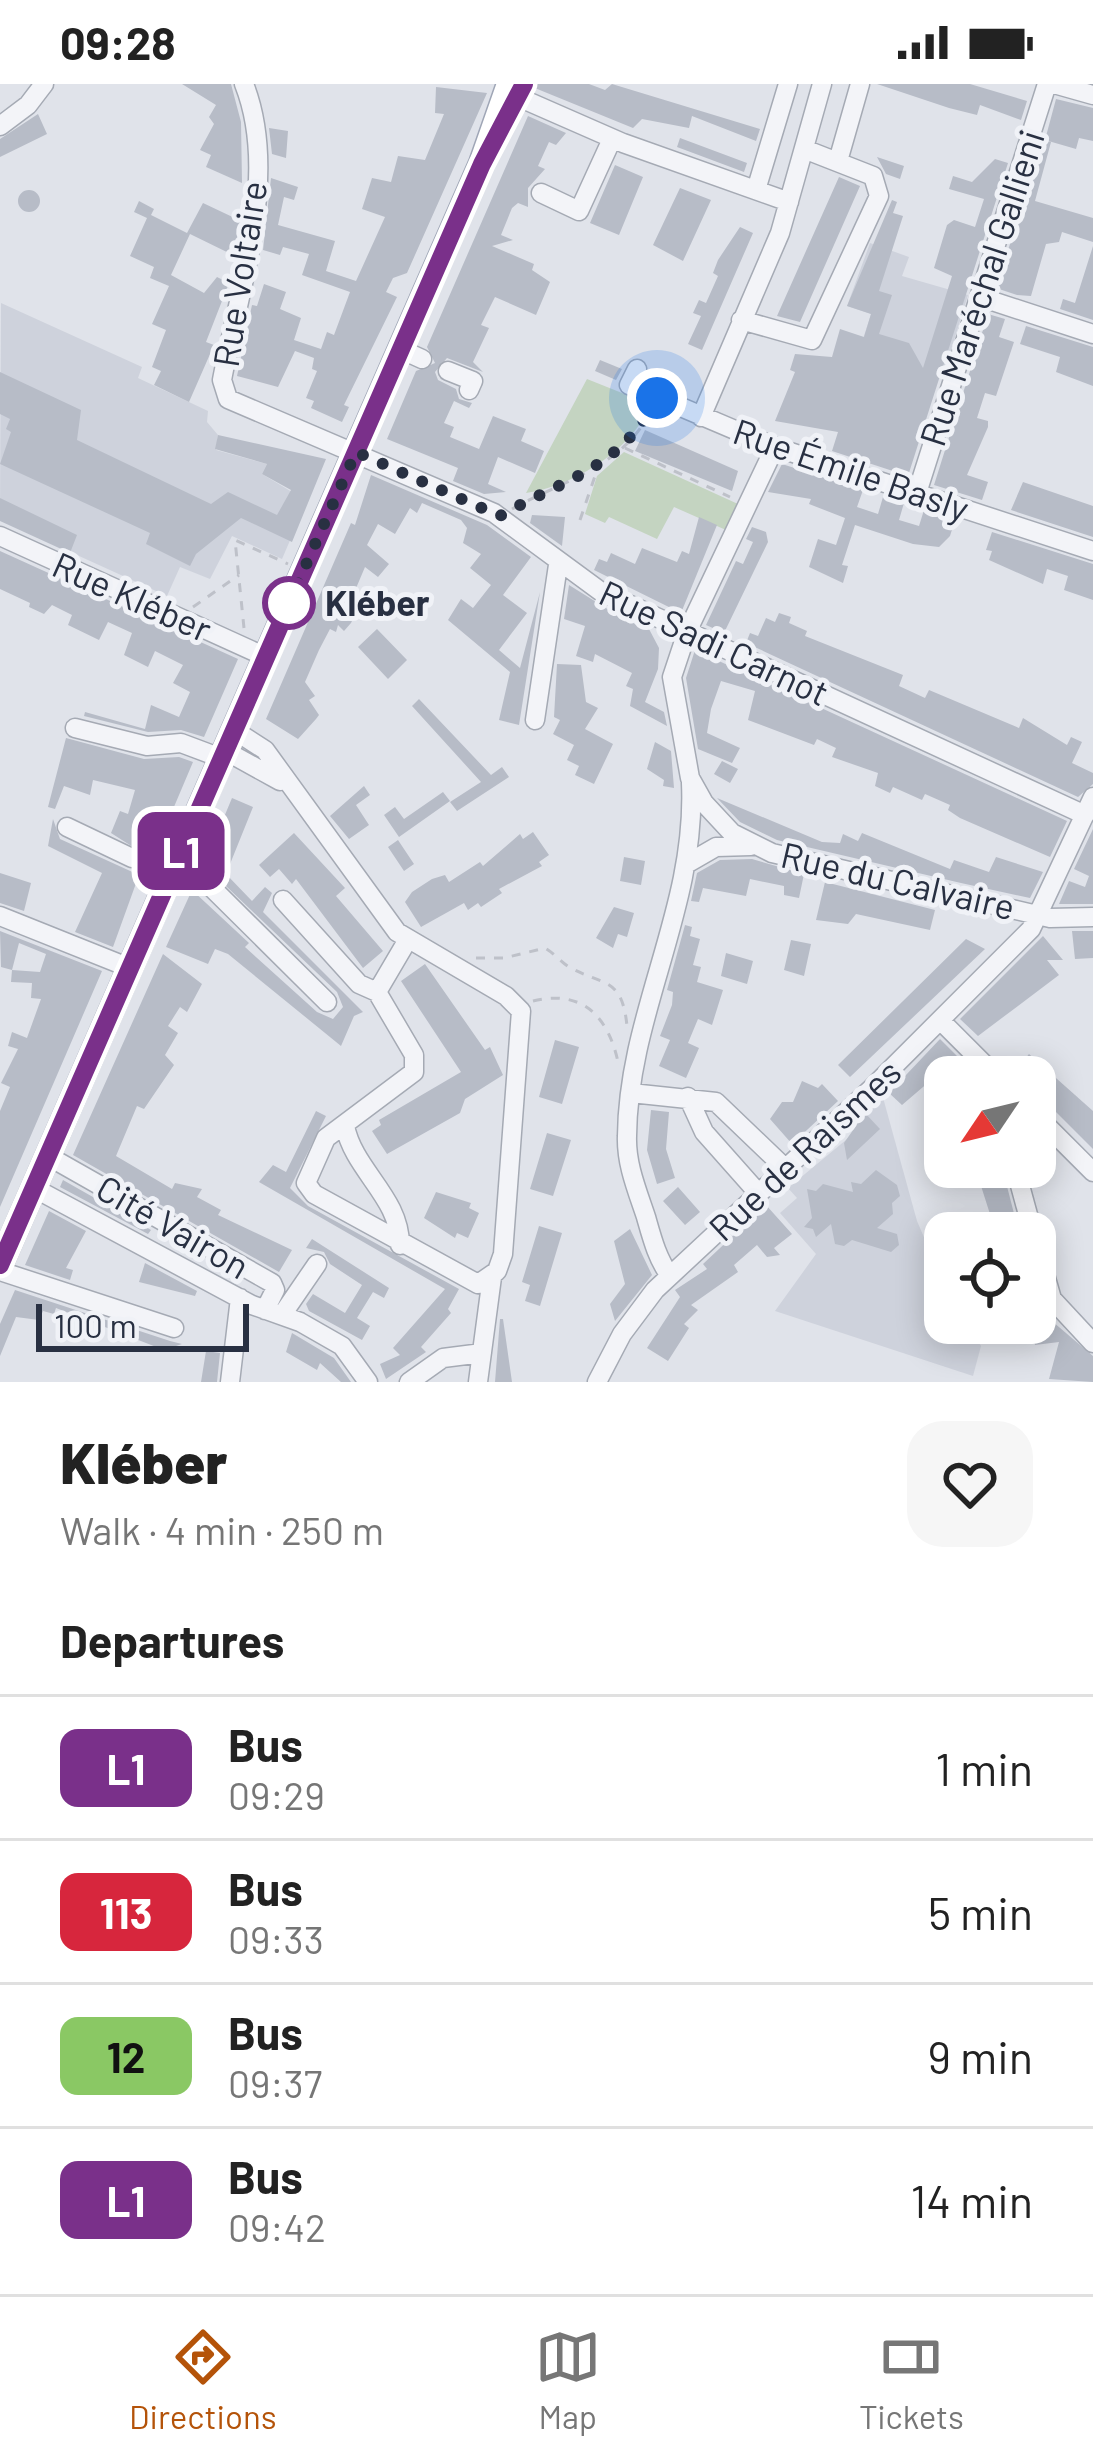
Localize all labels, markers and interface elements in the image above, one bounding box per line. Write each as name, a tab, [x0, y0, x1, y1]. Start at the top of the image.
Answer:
text: 09:28	[60, 15, 175, 69]
street label: Rue Maréchal Gallieni	[909, 124, 1052, 451]
street label: Rue Voltaire	[203, 178, 274, 370]
your location	[627, 368, 687, 428]
street label: Rue Émile Basly	[728, 408, 975, 529]
street label: Rue Kléber	[47, 542, 218, 650]
street label: Rue Sadi Carnot	[593, 570, 836, 714]
marker: Kléber	[264, 578, 314, 628]
place label: Kléber	[325, 580, 430, 623]
line badge: L1	[127, 812, 235, 890]
text: L1	[162, 826, 200, 876]
street label: Rue du Calvaire	[777, 832, 1019, 927]
street label: Rue de Raismes	[699, 1049, 909, 1249]
north arrow	[924, 1056, 1056, 1188]
map controls	[924, 1056, 1056, 1344]
street label: Cité Vairon	[90, 1165, 258, 1287]
button: locate	[924, 1212, 1056, 1344]
scale bar	[36, 1298, 249, 1351]
text: 100 m	[54, 1305, 137, 1345]
button: heart	[907, 1421, 1033, 1547]
text: Kléber	[60, 1427, 228, 1495]
text: Walk · 4 min · 250 m	[60, 1506, 384, 1553]
text: Departures	[60, 1613, 284, 1667]
text: Bus	[228, 1717, 303, 1771]
text: 1 min	[935, 1741, 1033, 1795]
text: L1	[107, 1743, 145, 1793]
text: 09:29	[228, 1771, 325, 1818]
text: Bus	[228, 1861, 303, 1915]
text: 5 min	[928, 1885, 1033, 1939]
text: 113	[100, 1887, 152, 1937]
text: 09:33	[228, 1915, 324, 1962]
text: Bus	[228, 2005, 303, 2059]
text: 9 min	[928, 2029, 1033, 2083]
text: 12	[107, 2031, 145, 2081]
text: 09:37	[228, 2059, 322, 2106]
text: Bus	[228, 2149, 303, 2203]
text: 14 min	[911, 2173, 1033, 2227]
text: L1	[107, 2175, 145, 2225]
text: 09:42	[228, 2203, 326, 2250]
tab: Directions	[129, 2324, 277, 2436]
tab: Map	[535, 2324, 601, 2436]
tab: Tickets	[859, 2324, 964, 2436]

